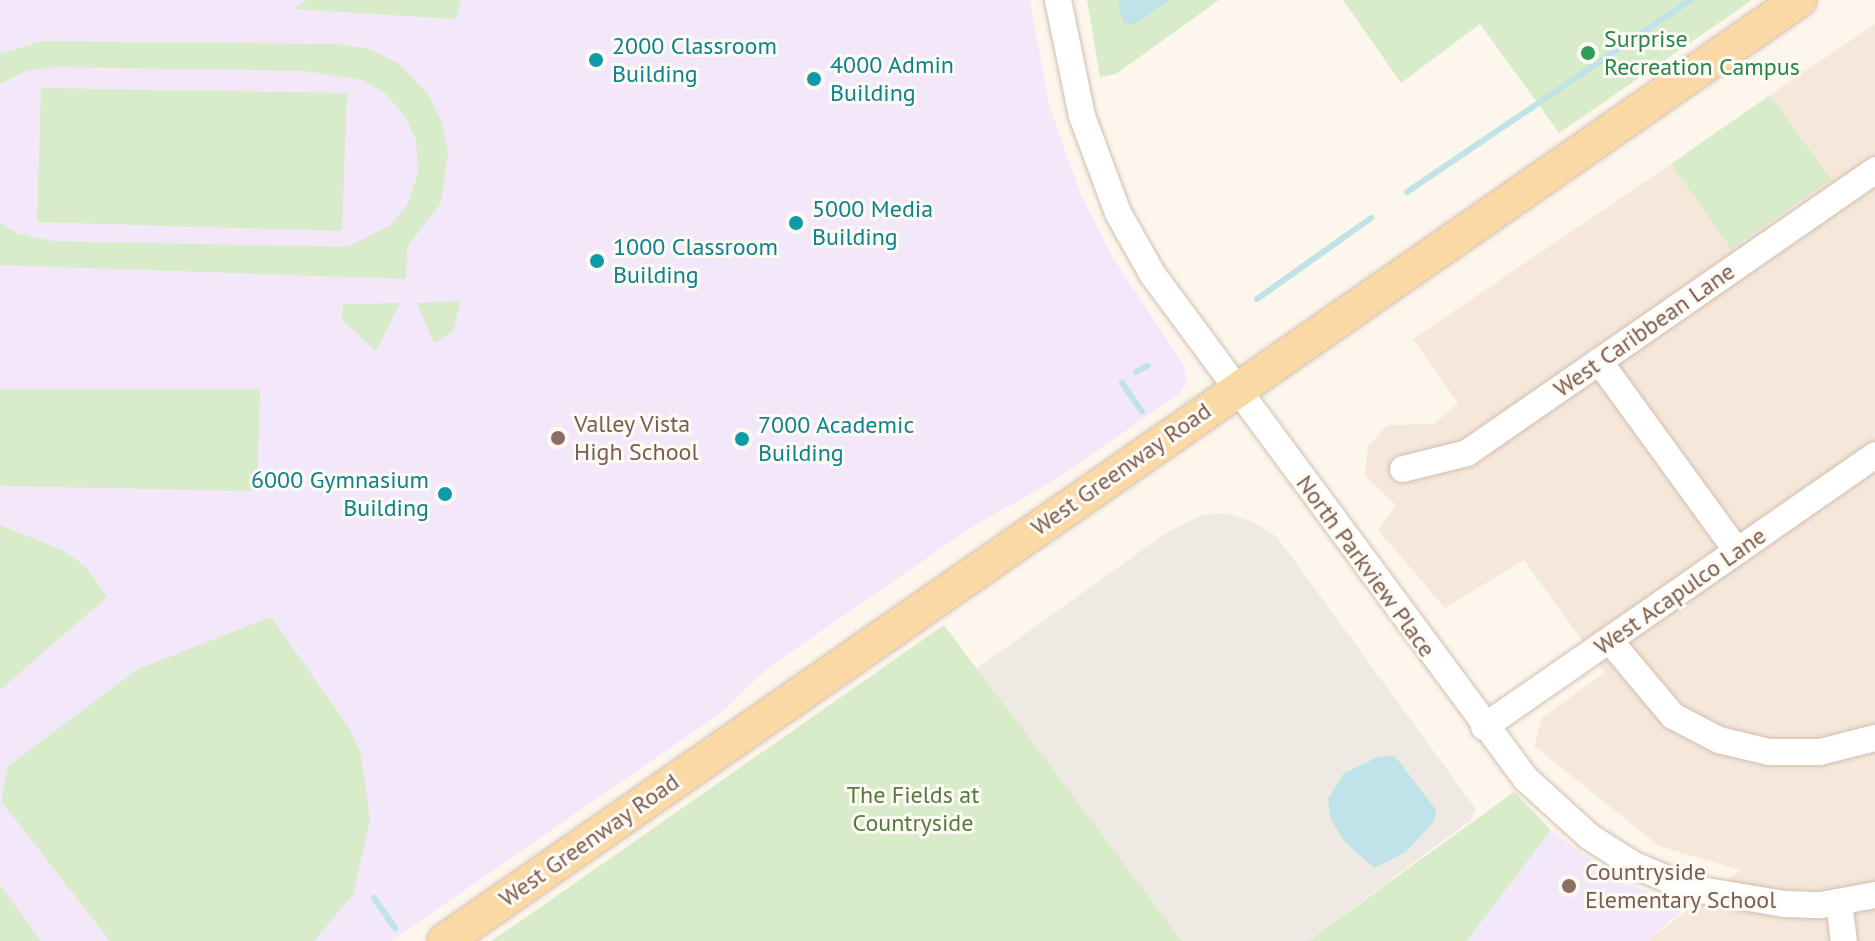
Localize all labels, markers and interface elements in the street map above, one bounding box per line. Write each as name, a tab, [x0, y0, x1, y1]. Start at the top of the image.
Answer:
place label: Surprise Recreation Campus	[1604, 25, 1800, 81]
place label: 2000 Classroom Building	[612, 32, 777, 88]
marker: Surprise Recreation Campus	[1579, 44, 1597, 62]
marker: 2000 Classroom Building	[587, 51, 605, 69]
place label: 4000 Admin Building	[830, 51, 955, 107]
marker: 4000 Admin Building	[805, 70, 823, 88]
place label: 5000 Media Building	[812, 195, 933, 251]
marker: 5000 Media Building	[787, 214, 805, 232]
place label: 1000 Classroom Building	[613, 233, 778, 289]
marker: 1000 Classroom Building	[588, 252, 606, 270]
street label: West Caribbean Lane	[1548, 257, 1740, 403]
street label: West Greenway Road	[1025, 396, 1217, 542]
place label: Valley Vista High School	[574, 410, 698, 466]
place label: 7000 Academic Building	[758, 411, 915, 467]
marker: Valley Vista High School	[549, 429, 567, 447]
marker: 7000 Academic Building	[733, 430, 751, 448]
place label: 6000 Gymnasium Building	[251, 466, 429, 522]
street label: North Parkview Place	[1290, 469, 1442, 663]
marker: 6000 Gymnasium Building	[436, 485, 454, 503]
street label: West Acapulco Lane	[1588, 521, 1772, 661]
street label: West Greenway Road	[493, 767, 685, 913]
park label: The Fields at Countryside	[847, 781, 979, 837]
place label: Countryside Elementary School	[1585, 858, 1777, 914]
marker: Countryside Elementary School	[1560, 877, 1578, 895]

